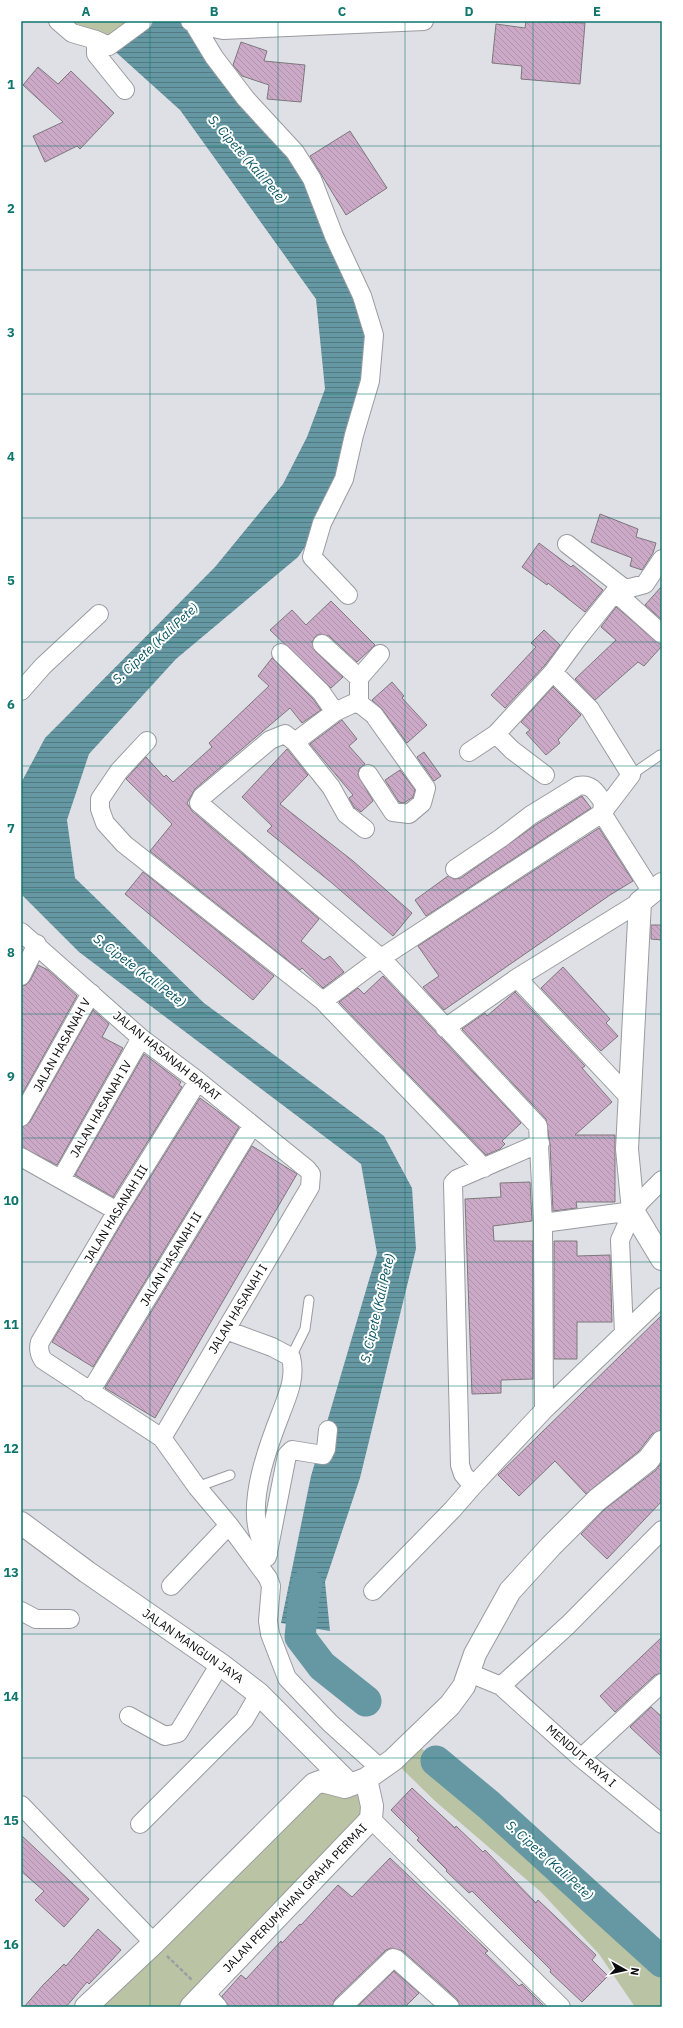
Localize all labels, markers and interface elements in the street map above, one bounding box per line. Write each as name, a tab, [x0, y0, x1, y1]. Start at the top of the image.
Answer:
text: A	[82, 3, 91, 20]
text: B	[210, 3, 219, 20]
text: C	[338, 3, 347, 20]
text: D	[464, 3, 474, 20]
text: E	[593, 3, 601, 20]
text: 1	[7, 76, 15, 93]
water label: S. Cipete (Kali Pete)	[205, 112, 291, 207]
text: 2	[7, 200, 15, 217]
text: 3	[7, 324, 15, 341]
text: 4	[7, 448, 15, 465]
text: 5	[7, 572, 15, 589]
water label: S. Cipete (Kali Pete)	[109, 599, 202, 688]
text: 6	[7, 696, 15, 713]
text: 7	[7, 820, 15, 837]
water label: S. Cipete (Kali Pete)	[90, 930, 189, 1011]
text: 8	[7, 944, 15, 961]
street label: JALAN HASANAH V	[30, 995, 94, 1094]
street label: JALAN HASANAH BARAT	[110, 1008, 224, 1104]
street label: JALAN HASANAH IV	[67, 1057, 135, 1160]
text: 9	[7, 1068, 15, 1085]
street label: JALAN HASANAH III	[80, 1162, 151, 1265]
text: 10	[3, 1192, 19, 1209]
street label: JALAN HASANAH II	[137, 1209, 205, 1308]
water label: S. Cipete (Kali Pete)	[357, 1252, 398, 1364]
street label: JALAN HASANAH I	[205, 1261, 270, 1356]
text: 11	[3, 1316, 19, 1333]
text: 12	[3, 1440, 19, 1457]
text: 13	[3, 1564, 19, 1581]
street label: JALAN MANGUN JAYA	[140, 1605, 247, 1686]
text: 14	[3, 1688, 19, 1705]
street label: MENDUT RAYA I	[543, 1721, 619, 1790]
text: 15	[3, 1812, 19, 1829]
water label: S. Cipete (Kali Pete)	[503, 1817, 597, 1904]
street label: JALAN PERUMAHAN GRAHA PERMAI	[220, 1820, 370, 1975]
text: 16	[3, 1936, 19, 1953]
north arrow	[605, 1950, 645, 1990]
text: N	[627, 1966, 642, 1976]

